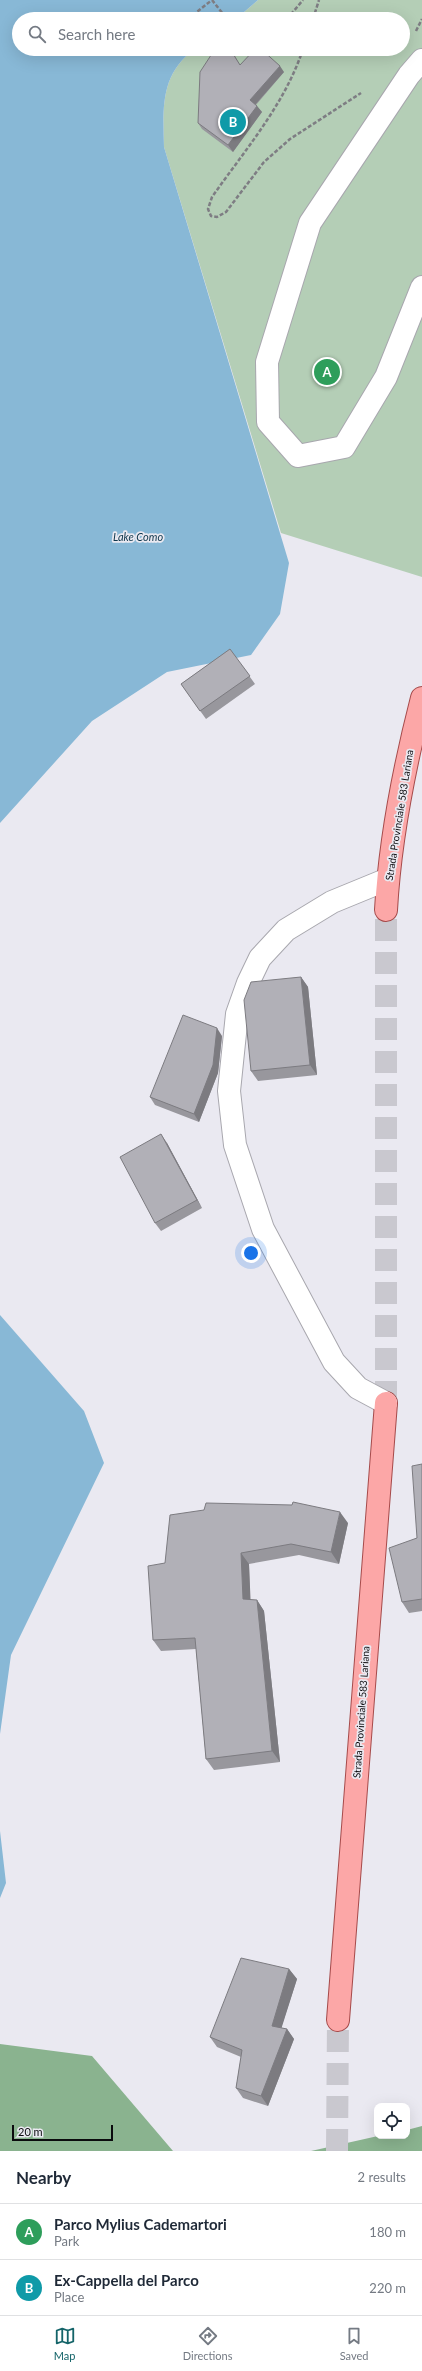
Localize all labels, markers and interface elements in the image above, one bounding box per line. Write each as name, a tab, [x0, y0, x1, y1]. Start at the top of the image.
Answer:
search box	[12, 12, 410, 56]
icon: search	[26, 23, 48, 45]
text: Search here	[58, 25, 135, 43]
pin: B	[220, 107, 246, 137]
pin: A	[314, 357, 340, 387]
water label: Lake Como	[113, 530, 163, 543]
street label: Strada Provinciale 583 Lariana	[383, 749, 415, 881]
your location	[241, 1243, 261, 1263]
street label: Strada Provinciale 583 Lariana	[350, 1645, 372, 1778]
map controls	[374, 2103, 410, 2139]
button: locate	[374, 2103, 410, 2139]
scale bar	[12, 2123, 113, 2142]
text: 20 m	[18, 2125, 43, 2138]
text: Nearby	[16, 2167, 71, 2188]
text: 2 results	[358, 2169, 406, 2185]
text: Parco Mylius Cademartori	[54, 2215, 227, 2233]
text: A	[24, 2224, 34, 2240]
text: 180 m	[369, 2224, 406, 2240]
text: Park	[54, 2233, 79, 2249]
text: Ex-Cappella del Parco	[54, 2271, 199, 2289]
text: B	[25, 2280, 33, 2296]
text: 220 m	[369, 2280, 406, 2296]
text: Place	[54, 2289, 84, 2305]
tab: Map	[54, 2325, 76, 2362]
tab: Directions	[183, 2325, 232, 2362]
tab: Saved	[340, 2325, 368, 2362]

